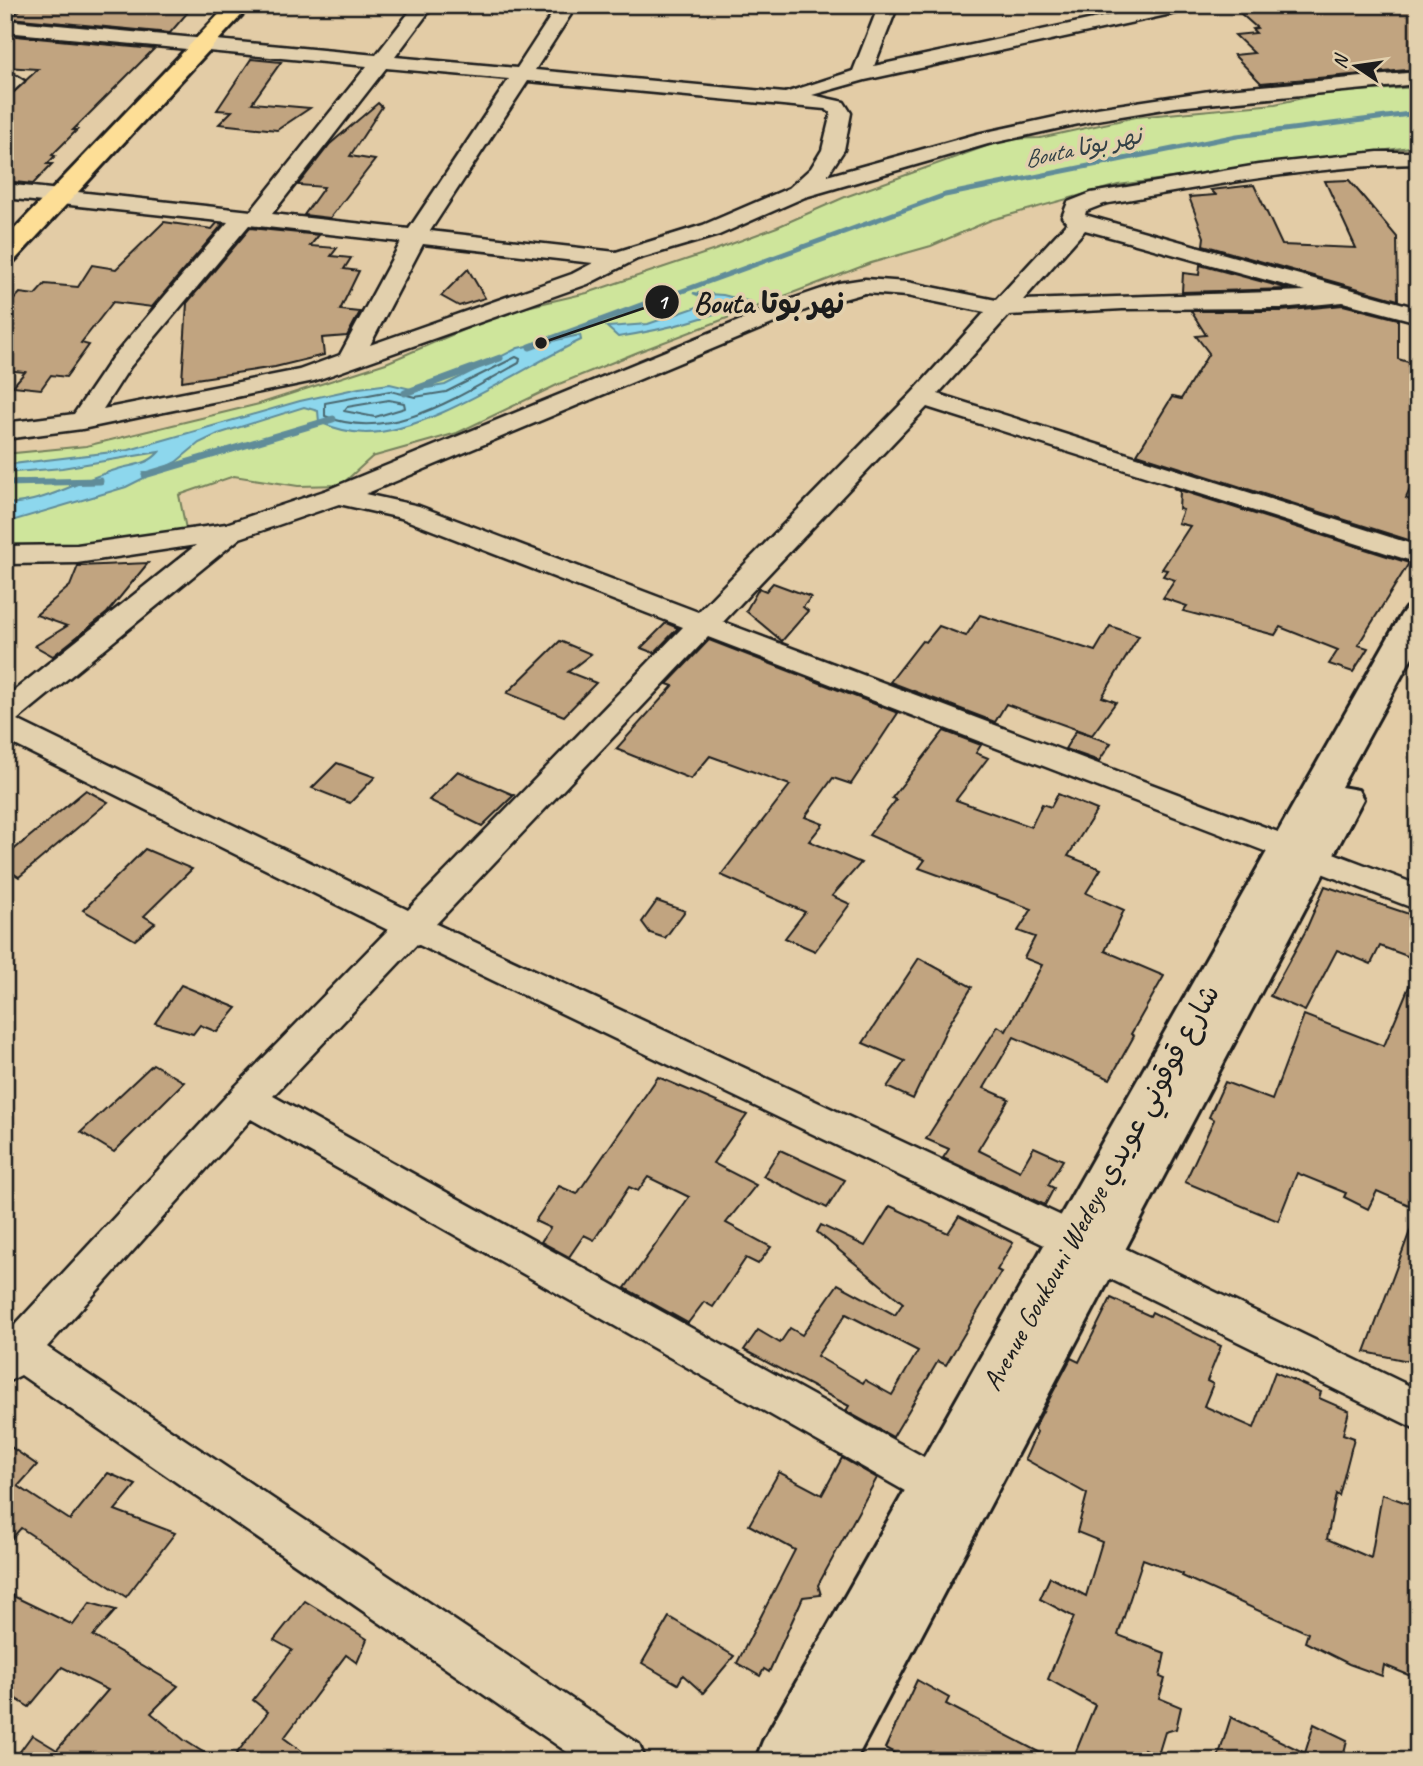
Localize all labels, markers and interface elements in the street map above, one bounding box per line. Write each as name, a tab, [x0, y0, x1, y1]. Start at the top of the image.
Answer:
north arrow	[1322, 32, 1392, 102]
text: N	[1327, 51, 1354, 71]
water label: Bouta نهر بوتا	[1021, 119, 1147, 174]
callout: Bouta نهر بوتا	[644, 277, 858, 328]
text: Bouta نهر بوتا	[694, 284, 844, 322]
text: 1	[657, 289, 669, 315]
street label: Avenue Goukouni Wedeye شارع قوقوني عويدي	[974, 978, 1233, 1400]

